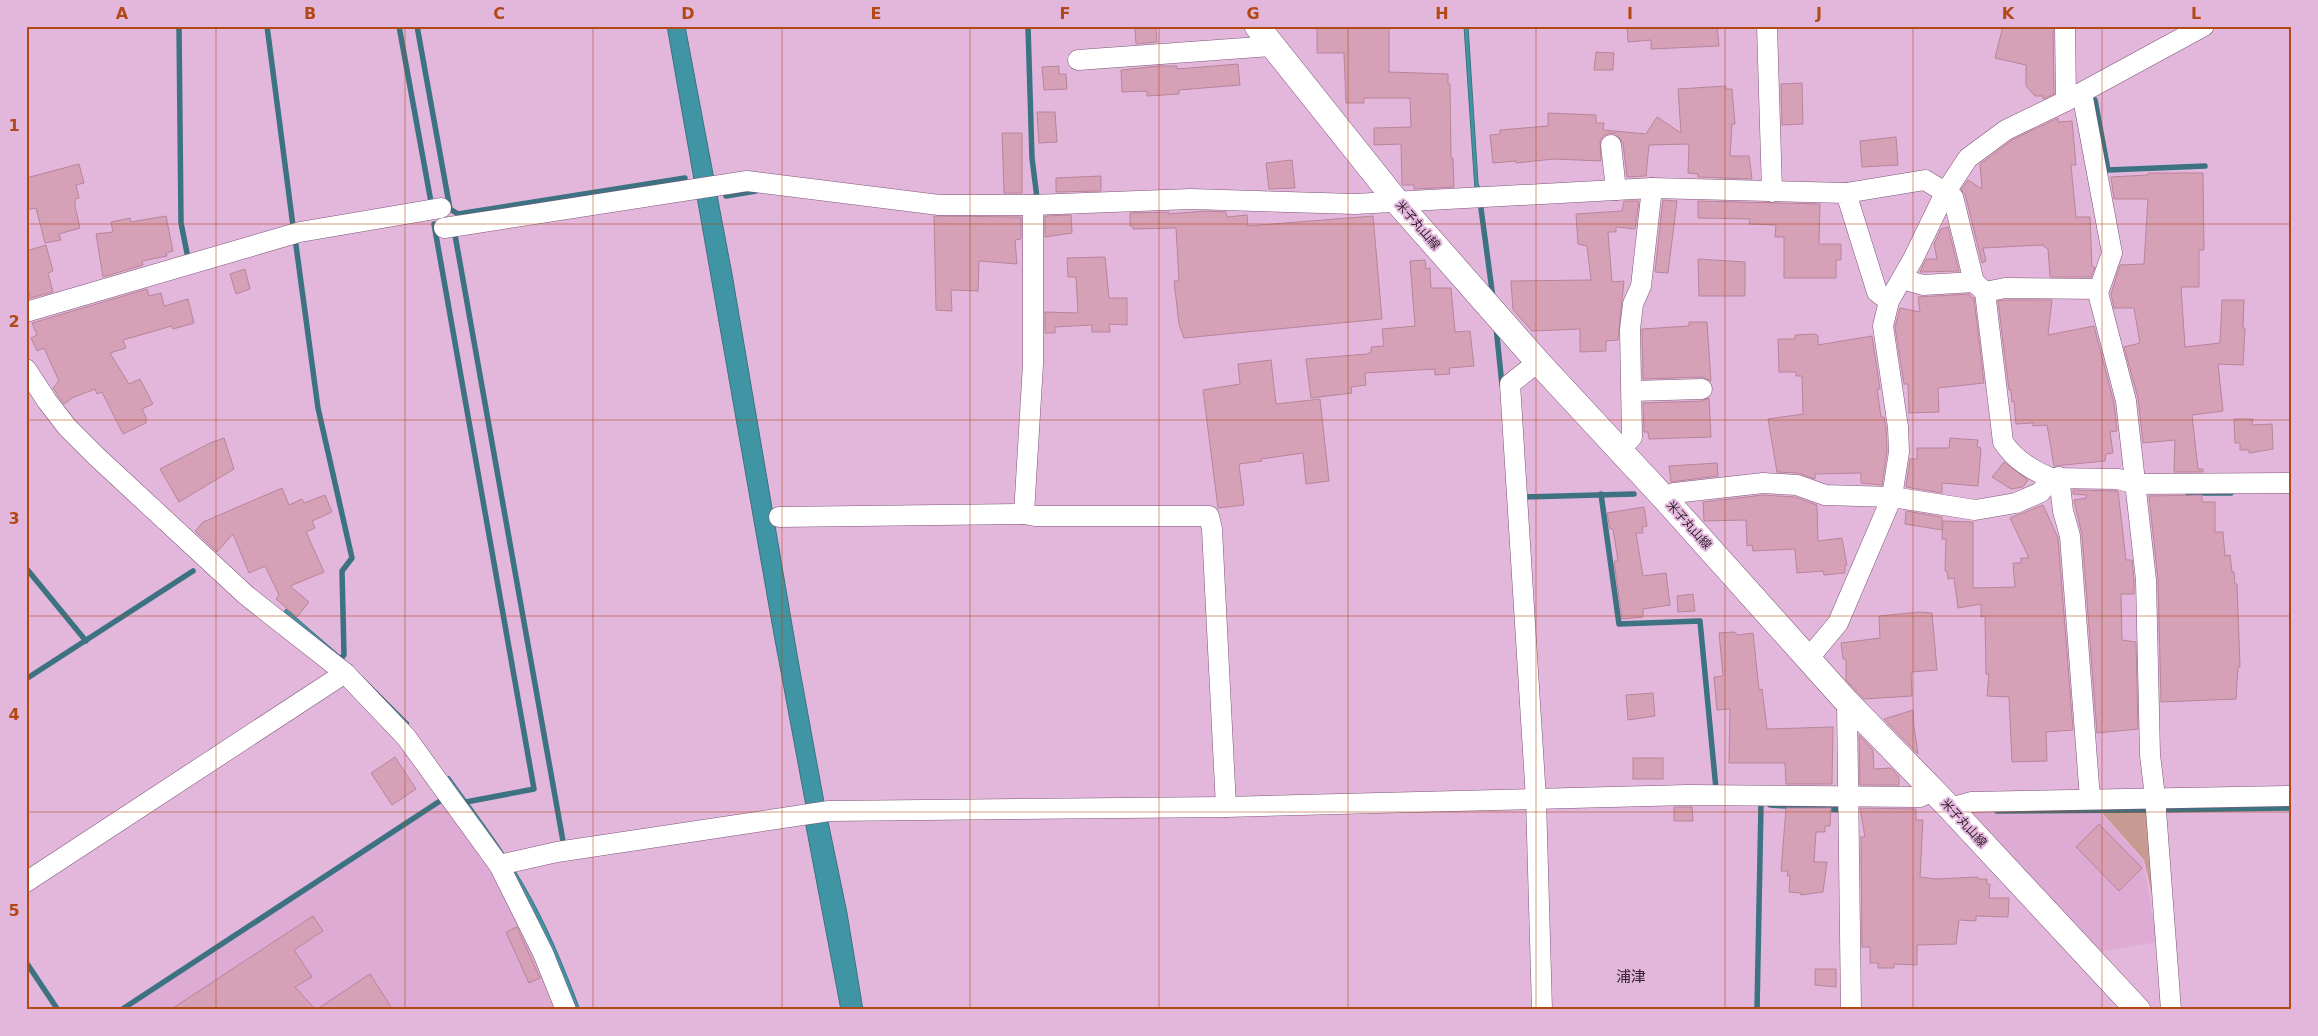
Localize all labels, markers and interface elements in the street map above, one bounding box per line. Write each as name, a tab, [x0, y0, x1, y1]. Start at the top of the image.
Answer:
text: A	[116, 4, 129, 23]
text: B	[304, 4, 316, 23]
text: C	[493, 4, 505, 23]
text: D	[681, 4, 695, 23]
text: E	[871, 4, 881, 23]
text: F	[1060, 4, 1070, 23]
text: G	[1246, 4, 1260, 23]
text: H	[1435, 4, 1449, 23]
text: I	[1627, 4, 1633, 23]
text: J	[1815, 4, 1822, 23]
text: K	[2002, 4, 2015, 23]
text: L	[2191, 4, 2201, 23]
text: 1	[8, 116, 20, 135]
street label: 米子丸山線	[1393, 198, 1443, 252]
text: 2	[8, 312, 20, 331]
street label: 米子丸山線	[1664, 498, 1714, 552]
text: 3	[8, 509, 20, 528]
text: 4	[8, 705, 20, 724]
street label: 米子丸山線	[1938, 796, 1990, 850]
text: 5	[8, 901, 20, 920]
district label: 浦津	[1616, 968, 1646, 986]

